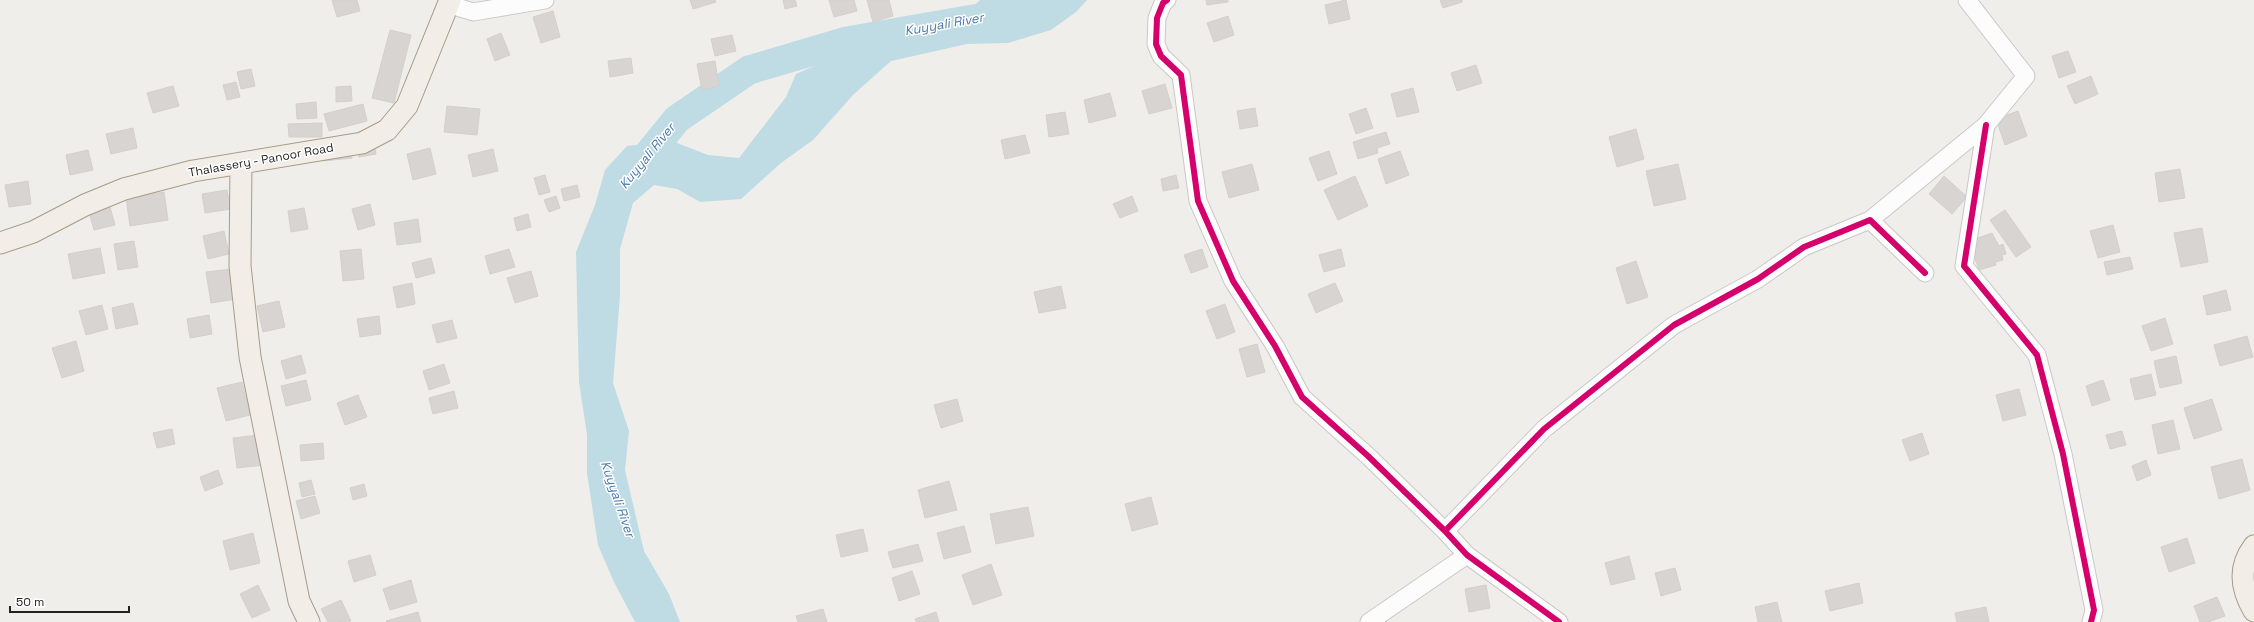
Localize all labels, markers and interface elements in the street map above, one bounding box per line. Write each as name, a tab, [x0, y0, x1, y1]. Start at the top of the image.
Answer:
water label: Kuyyali River	[903, 8, 987, 39]
water label: Kuyyali River	[615, 118, 680, 192]
street label: Thalassery - Panoor Road	[187, 139, 335, 181]
water label: Kuyyali River	[597, 459, 640, 541]
scale bar	[10, 588, 129, 614]
text: 50 m	[16, 594, 44, 610]

